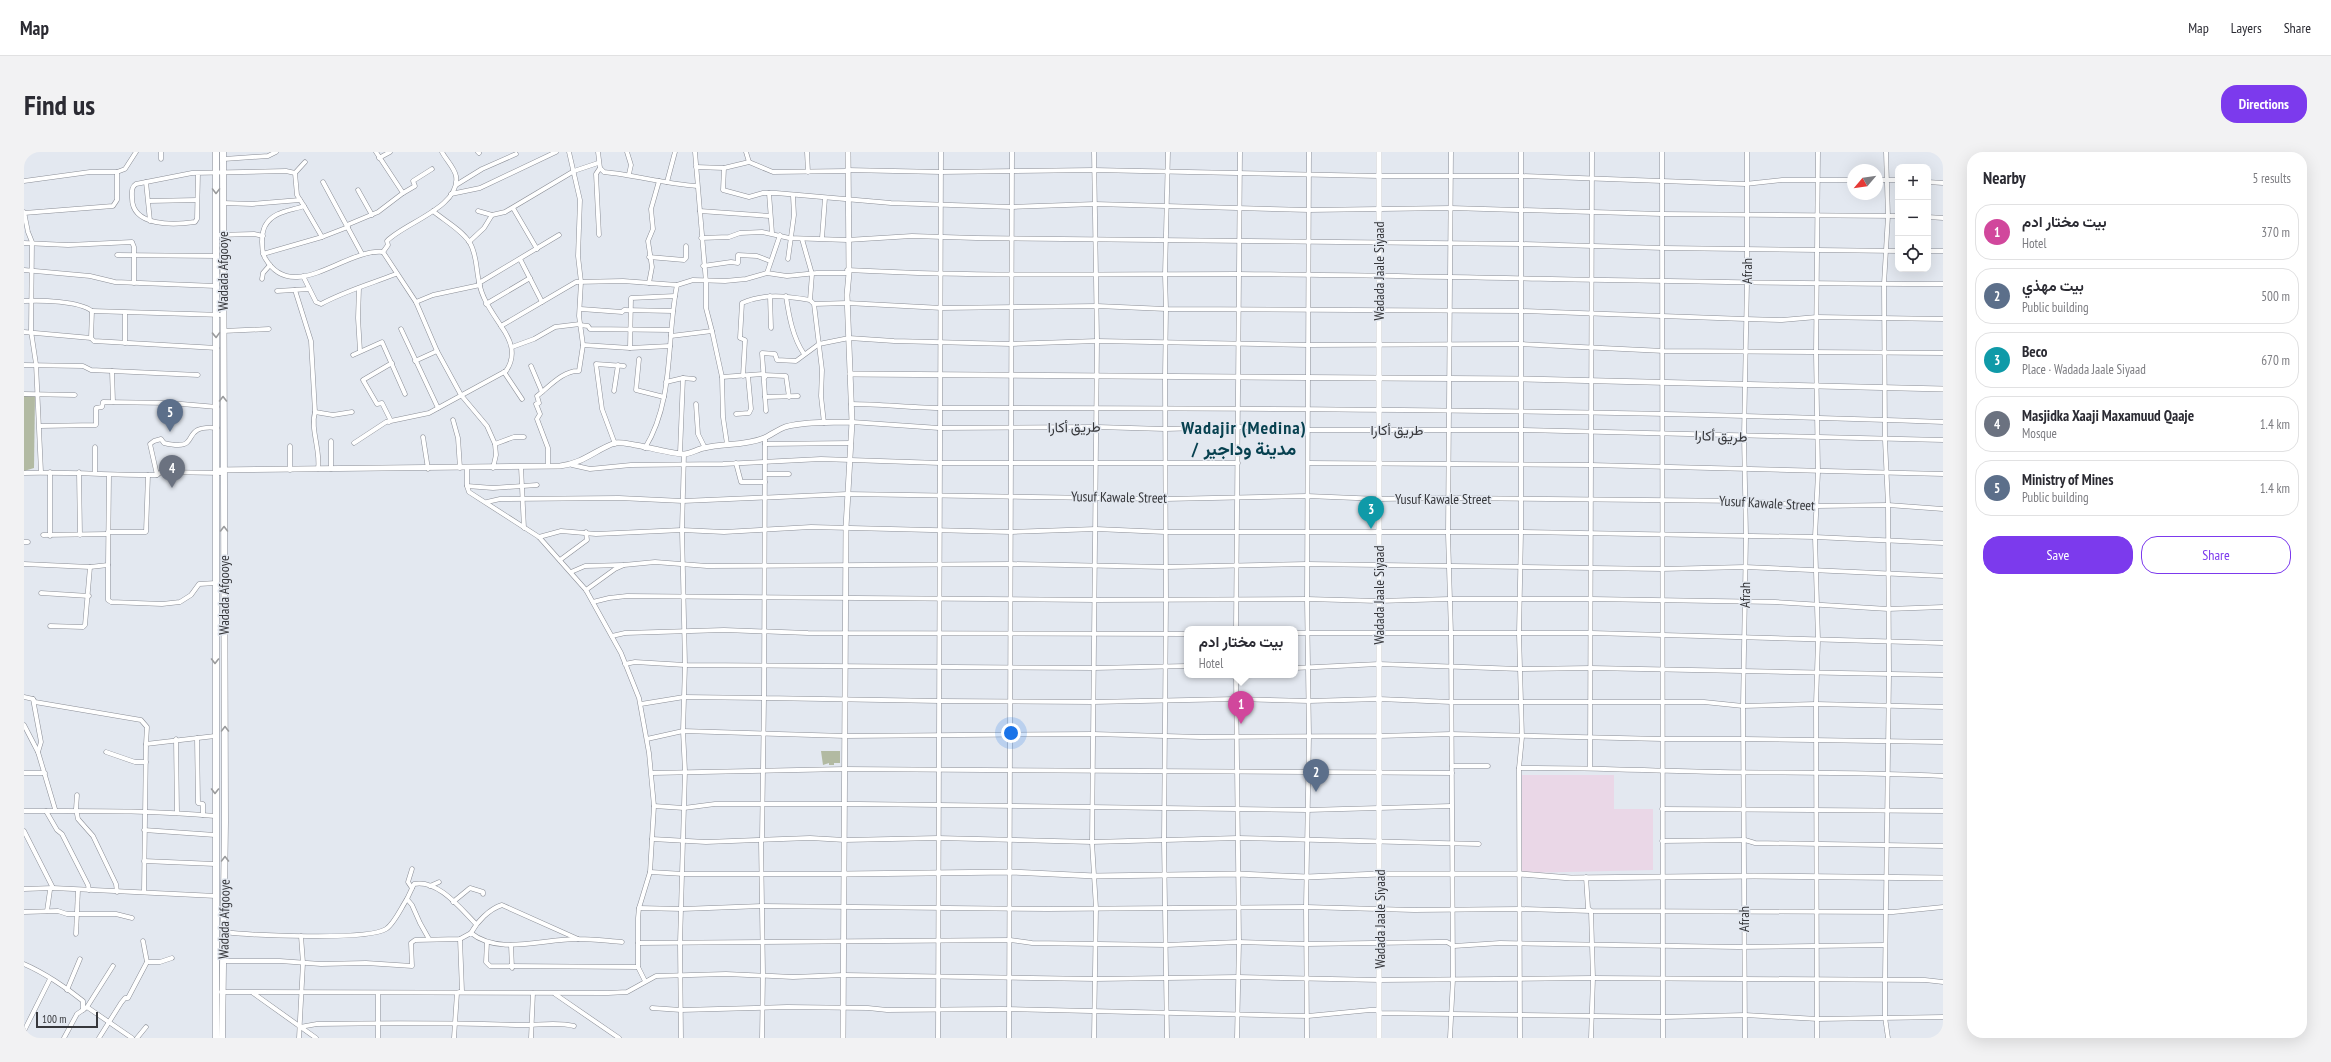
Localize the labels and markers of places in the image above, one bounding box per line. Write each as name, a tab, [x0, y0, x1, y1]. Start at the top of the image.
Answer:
pin: 5	[157, 399, 183, 432]
pin: 4	[159, 455, 185, 488]
pin: 3	[1358, 496, 1384, 529]
pin: 1	[1228, 691, 1254, 724]
pin: 2	[1303, 759, 1329, 792]

